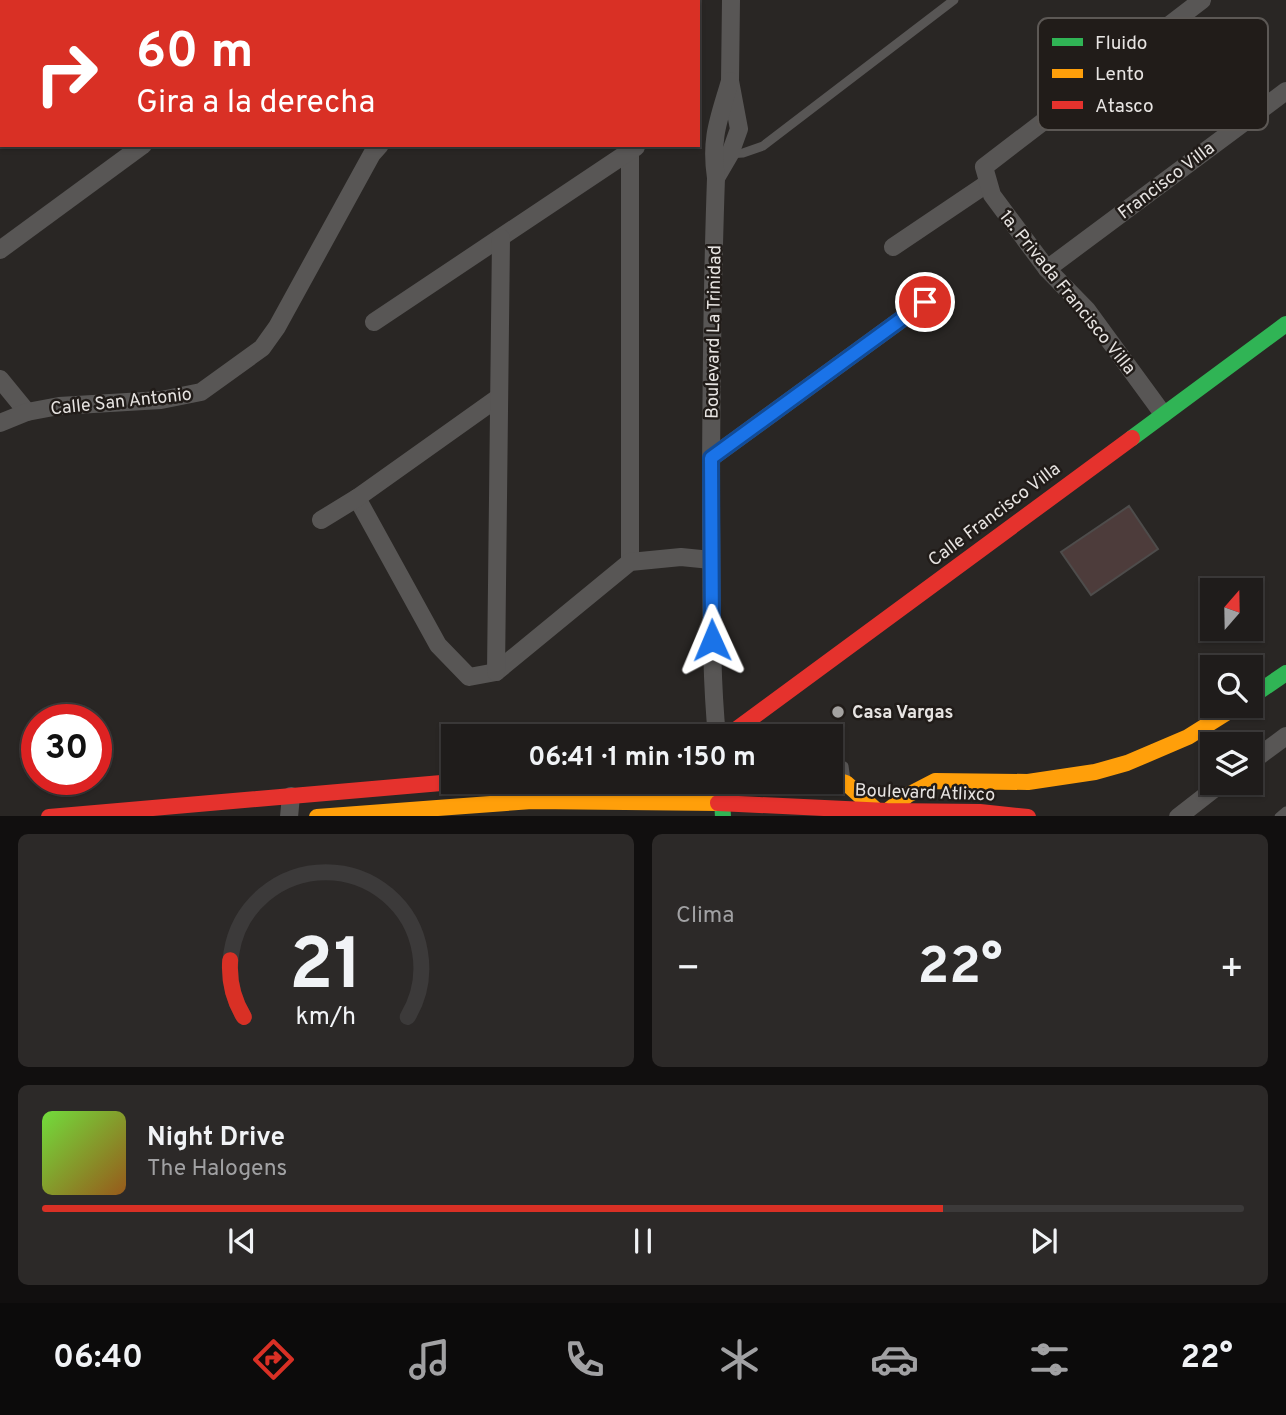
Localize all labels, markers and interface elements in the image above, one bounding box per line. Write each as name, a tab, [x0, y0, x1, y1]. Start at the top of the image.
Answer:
legend	[1038, 18, 1268, 130]
text: 60 m	[136, 23, 254, 85]
icon: right	[21, 28, 112, 119]
text: Fluido	[1095, 32, 1147, 56]
text: Lento	[1095, 63, 1144, 87]
text: Gira a la derecha	[136, 84, 375, 124]
text: Atasco	[1095, 95, 1154, 119]
street label: Francisco Villa	[1114, 137, 1220, 225]
street label: 1a. Privada Francisco Villa	[994, 206, 1140, 380]
street label: Boulevard La Trinidad	[701, 245, 728, 419]
pin	[895, 272, 955, 332]
icon: arrive	[906, 283, 944, 321]
street label: Calle San Antonio	[49, 384, 193, 421]
street label: Calle Francisco Villa	[924, 458, 1066, 572]
north arrow	[1200, 578, 1264, 640]
map controls	[1200, 578, 1263, 795]
position arrow	[675, 603, 749, 677]
button: search	[1200, 655, 1263, 718]
place label: Casa Vargas	[852, 702, 953, 725]
speed limit sign: 30	[21, 704, 112, 795]
marker: Casa Vargas	[830, 704, 846, 720]
button: layers	[1200, 732, 1263, 795]
text: 06:41 · 1 min · 150 m	[528, 742, 756, 775]
street label: Boulevard Atlixco	[854, 780, 996, 807]
text: Clima	[676, 902, 734, 931]
text: 21	[289, 923, 363, 1015]
text: 22°	[917, 936, 1003, 1002]
text: −	[676, 946, 701, 995]
text: +	[1219, 946, 1244, 995]
text: km/h	[296, 1001, 356, 1033]
text: Night Drive	[147, 1122, 285, 1155]
text: The Halogens	[147, 1155, 287, 1184]
icon: previous	[223, 1222, 261, 1260]
icon: pause	[624, 1222, 662, 1260]
icon: next	[1025, 1222, 1063, 1260]
icon: directions	[249, 1335, 298, 1384]
icon: music	[405, 1335, 454, 1384]
icon: phone	[560, 1335, 609, 1384]
icon: climate	[715, 1335, 764, 1384]
icon: car	[870, 1335, 919, 1384]
icon: filters	[1025, 1335, 1074, 1384]
text: 06:40	[53, 1339, 143, 1379]
text: 22°	[1180, 1339, 1233, 1379]

